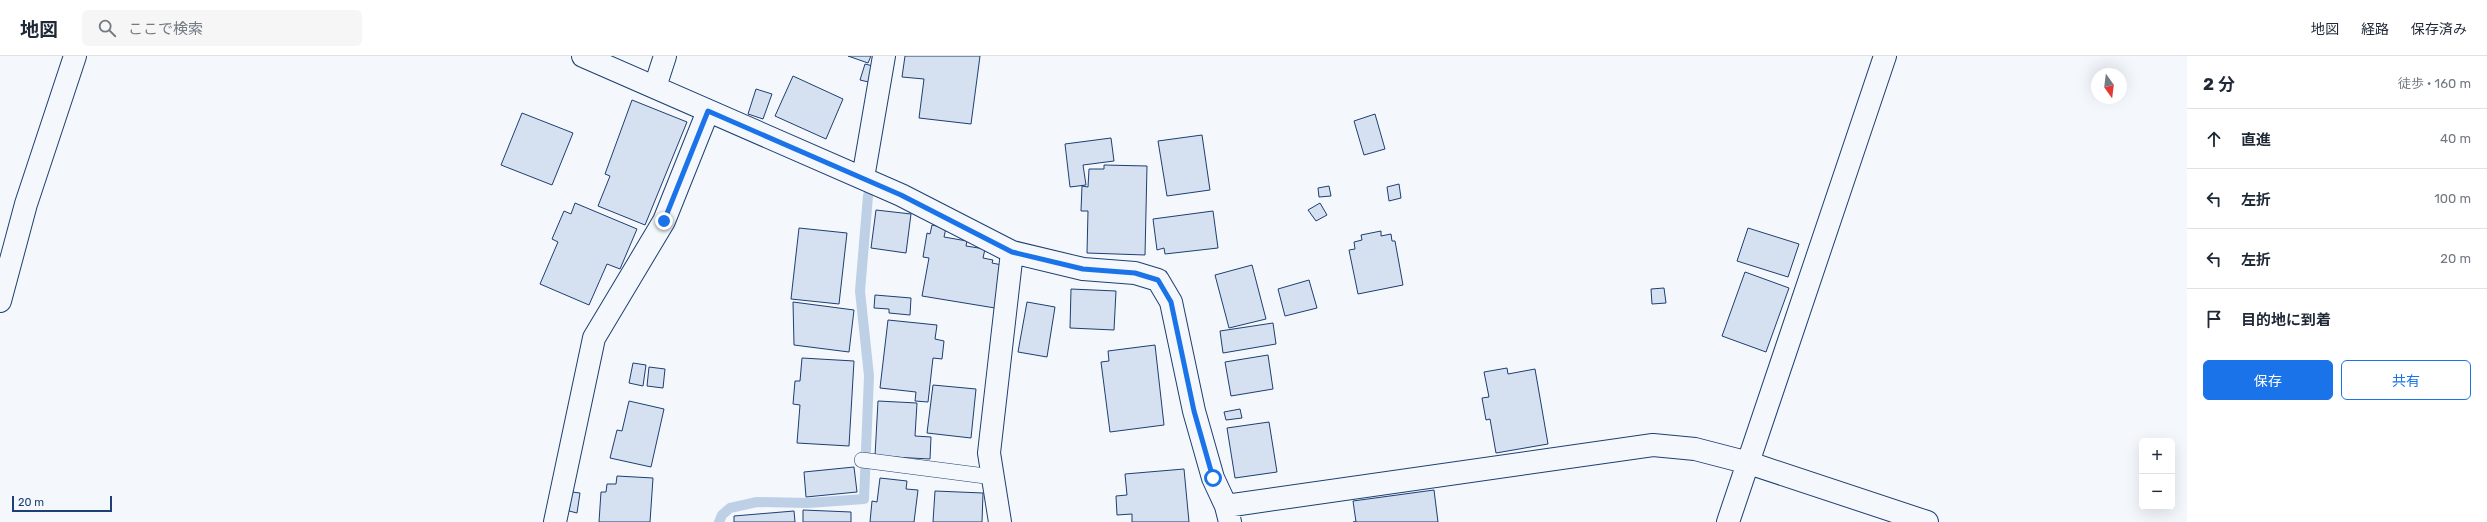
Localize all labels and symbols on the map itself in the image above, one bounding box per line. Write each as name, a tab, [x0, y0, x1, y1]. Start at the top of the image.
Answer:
north arrow	[2091, 68, 2127, 104]
route end	[655, 212, 673, 230]
route start	[1204, 469, 1222, 487]
scale bar	[12, 494, 112, 513]

